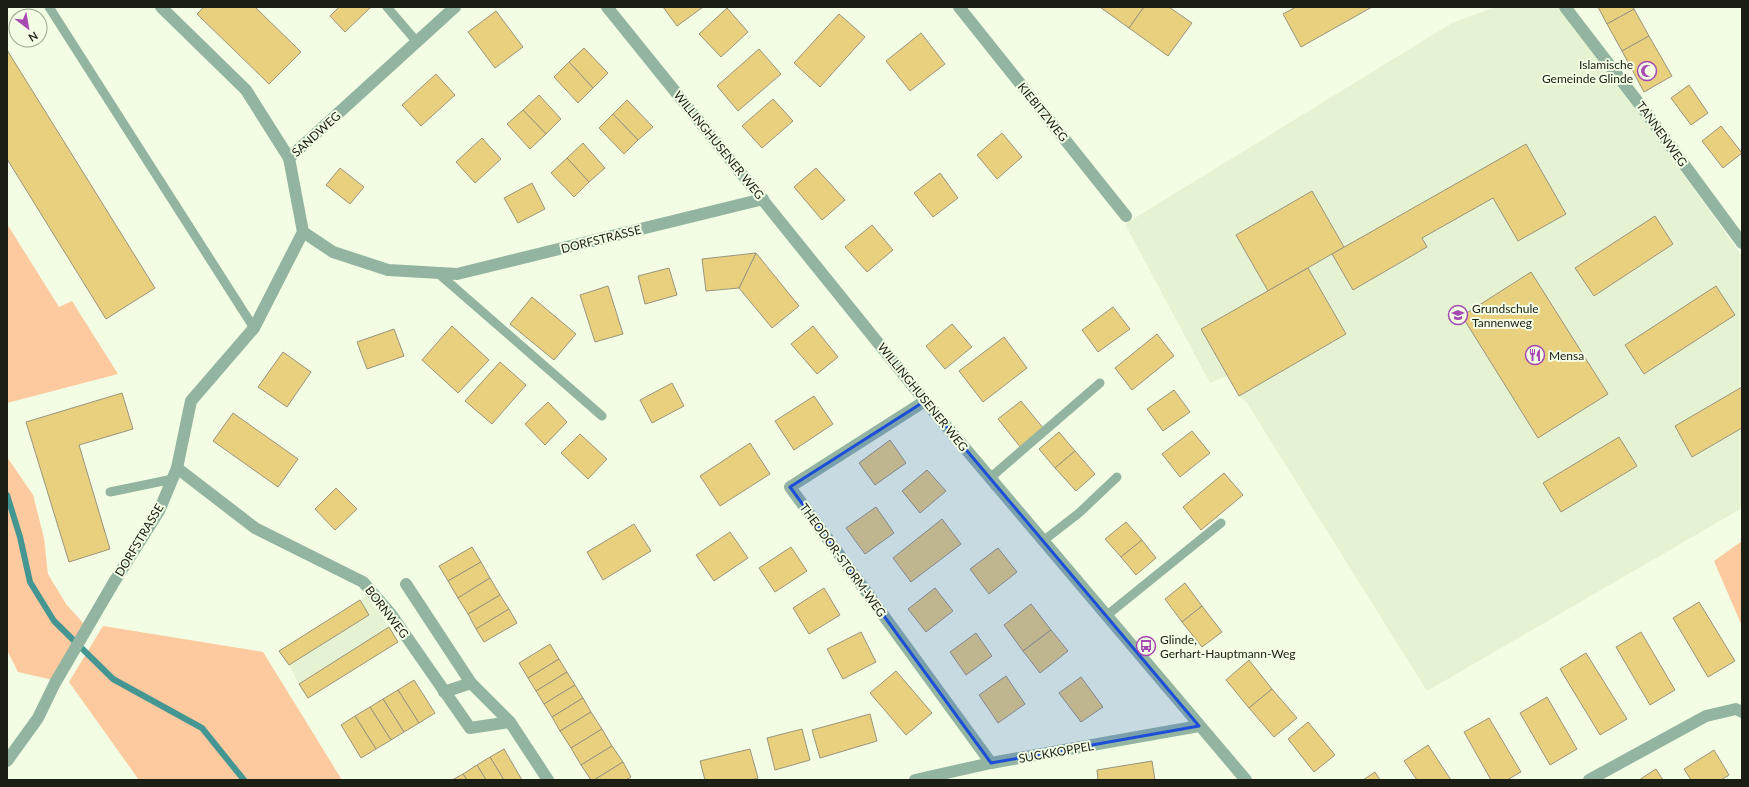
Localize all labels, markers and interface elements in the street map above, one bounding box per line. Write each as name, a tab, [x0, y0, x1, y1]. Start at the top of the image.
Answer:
north arrow	[8, 8, 48, 48]
text: N	[26, 29, 40, 45]
place label: Islamische Gemeinde Glinde	[1542, 57, 1633, 86]
mosque icon: Islamische Gemeinde Glinde	[1636, 60, 1658, 82]
street label: KIEBITZWEG	[1015, 79, 1072, 145]
street label: WILLINGHUSENER WEG	[671, 88, 768, 202]
street label: TANNENWEG	[1633, 99, 1691, 170]
street label: SANDWEG	[288, 108, 344, 160]
street label: DORFSTRASSE	[559, 222, 643, 256]
place label: Grundschule Tannenweg	[1472, 301, 1539, 330]
school or university icon: Grundschule Tannenweg	[1447, 304, 1469, 326]
street label: WILLINGHUSENER WEG	[875, 340, 972, 454]
restaurant icon: Mensa	[1524, 344, 1546, 366]
place label: Mensa	[1549, 348, 1584, 363]
street label: THEODOR-STORM-WEG	[797, 500, 889, 620]
street label: DORFSTRASSE	[111, 501, 167, 579]
street label: BORNWEG	[362, 583, 412, 641]
place label: Glinde, Gerhart-Hauptmann-Weg	[1160, 632, 1296, 661]
bus stop icon: Glinde, Gerhart-Hauptmann-Weg	[1135, 635, 1157, 657]
street label: SUCKKOPPEL	[1017, 738, 1095, 766]

